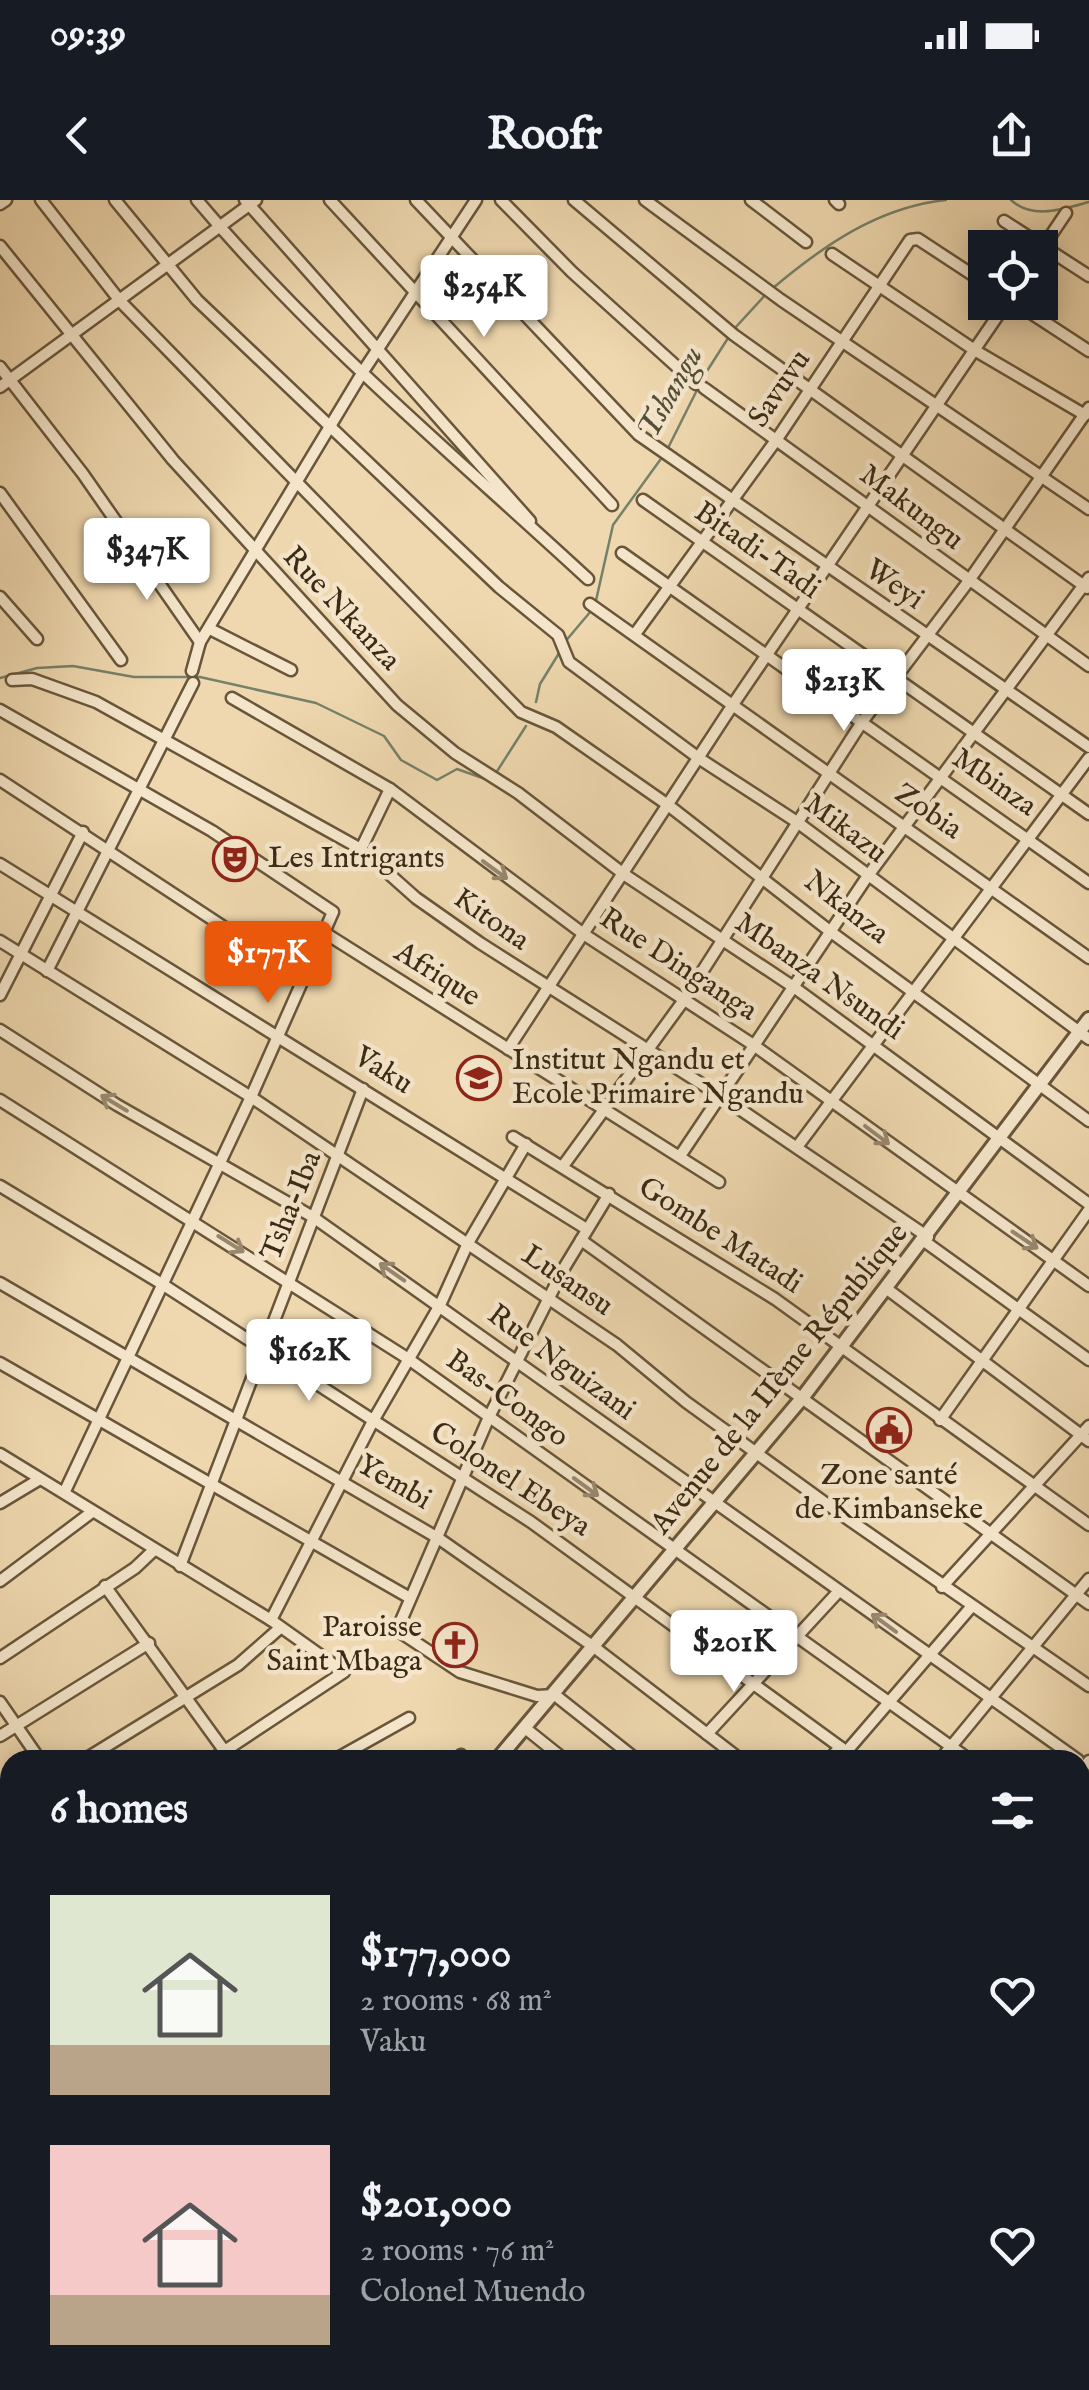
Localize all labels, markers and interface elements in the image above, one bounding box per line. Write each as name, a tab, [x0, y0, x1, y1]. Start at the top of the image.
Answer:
text: 09:39	[50, 11, 126, 59]
text: Roofr	[487, 107, 602, 164]
icon: back	[50, 108, 105, 163]
icon: share	[984, 108, 1039, 163]
map controls	[968, 230, 1058, 320]
button: locate	[968, 230, 1058, 320]
pin: $254K	[414, 255, 554, 340]
text: $254K	[443, 267, 525, 308]
water label: Tshangu	[629, 339, 713, 447]
street label: Savuvu	[740, 343, 820, 435]
street label: Makungu	[851, 457, 971, 559]
street label: Bitadi-Tadi	[686, 494, 828, 608]
pin: $347K	[77, 518, 217, 603]
text: $347K	[106, 530, 188, 571]
street label: Rue Nkanza	[274, 539, 408, 679]
street label: Weyi	[857, 551, 931, 619]
pin: $213K	[774, 649, 914, 734]
text: $213K	[804, 661, 884, 702]
street label: Mbinza	[944, 740, 1044, 826]
street label: Zobia	[887, 775, 969, 849]
street label: Mikazu	[796, 785, 894, 873]
theatre icon: Les Intrigants	[212, 836, 258, 882]
place label: Les Intrigants	[268, 840, 445, 878]
one-way arrow	[481, 859, 508, 880]
street label: Nkanza	[796, 863, 896, 953]
street label: Kitona	[445, 880, 537, 960]
street label: Rue Dinganga	[592, 900, 764, 1030]
street label: Mbanza Nsundi	[727, 905, 911, 1049]
pin: $177K	[198, 921, 338, 1006]
text: $177K	[227, 933, 309, 974]
street label: Afrique	[386, 933, 487, 1016]
street label: Vaku	[346, 1038, 419, 1104]
place label: Institut Ngandu et Ecole Primaire Ngandu	[512, 1042, 804, 1114]
school or university icon: Institut Ngandu et Ecole Primaire Ngandu	[456, 1055, 502, 1101]
one-way arrow	[100, 1093, 129, 1113]
one-way arrow	[863, 1124, 890, 1145]
street label: Tsha-Iba	[253, 1146, 331, 1266]
street label: Gombe Matadi	[631, 1169, 809, 1303]
street label: Avenue de la IIème République	[642, 1216, 917, 1543]
one-way arrow	[1010, 1229, 1038, 1250]
one-way arrow	[217, 1234, 245, 1255]
street label: Lusansu	[514, 1237, 620, 1325]
one-way arrow	[378, 1262, 406, 1283]
street label: Rue Nguizani	[479, 1296, 643, 1430]
pin: $162K	[239, 1319, 379, 1404]
text: $162K	[268, 1331, 350, 1372]
street label: Bas-Congo	[438, 1342, 576, 1456]
public building icon: Zone santé de Kimbanseke	[866, 1407, 912, 1453]
street label: Colonel Ebeya	[422, 1414, 598, 1546]
street label: Yembi	[350, 1447, 438, 1519]
place label: Zone santé de Kimbanseke	[795, 1457, 983, 1529]
one-way arrow	[572, 1477, 599, 1498]
place label: Paroisse Saint Mbaga	[266, 1609, 422, 1681]
pin: $201K	[664, 1610, 804, 1695]
one-way arrow	[871, 1613, 898, 1634]
church icon: Paroisse Saint Mbaga	[432, 1622, 478, 1668]
text: $201K	[692, 1622, 776, 1663]
icon: filters	[985, 1783, 1040, 1838]
text: 6 homes	[50, 1784, 188, 1837]
text: $177,000	[360, 1928, 511, 1981]
icon: home	[130, 1935, 250, 2055]
icon: heart	[985, 1968, 1040, 2023]
text: 2 rooms · 68 m²	[360, 1981, 552, 2022]
text: Vaku	[360, 2022, 426, 2063]
text: $201,000	[360, 2178, 512, 2231]
icon: home	[130, 2185, 250, 2305]
icon: heart	[985, 2218, 1040, 2273]
text: 2 rooms · 76 m²	[360, 2231, 554, 2272]
text: Colonel Muendo	[360, 2272, 586, 2313]

